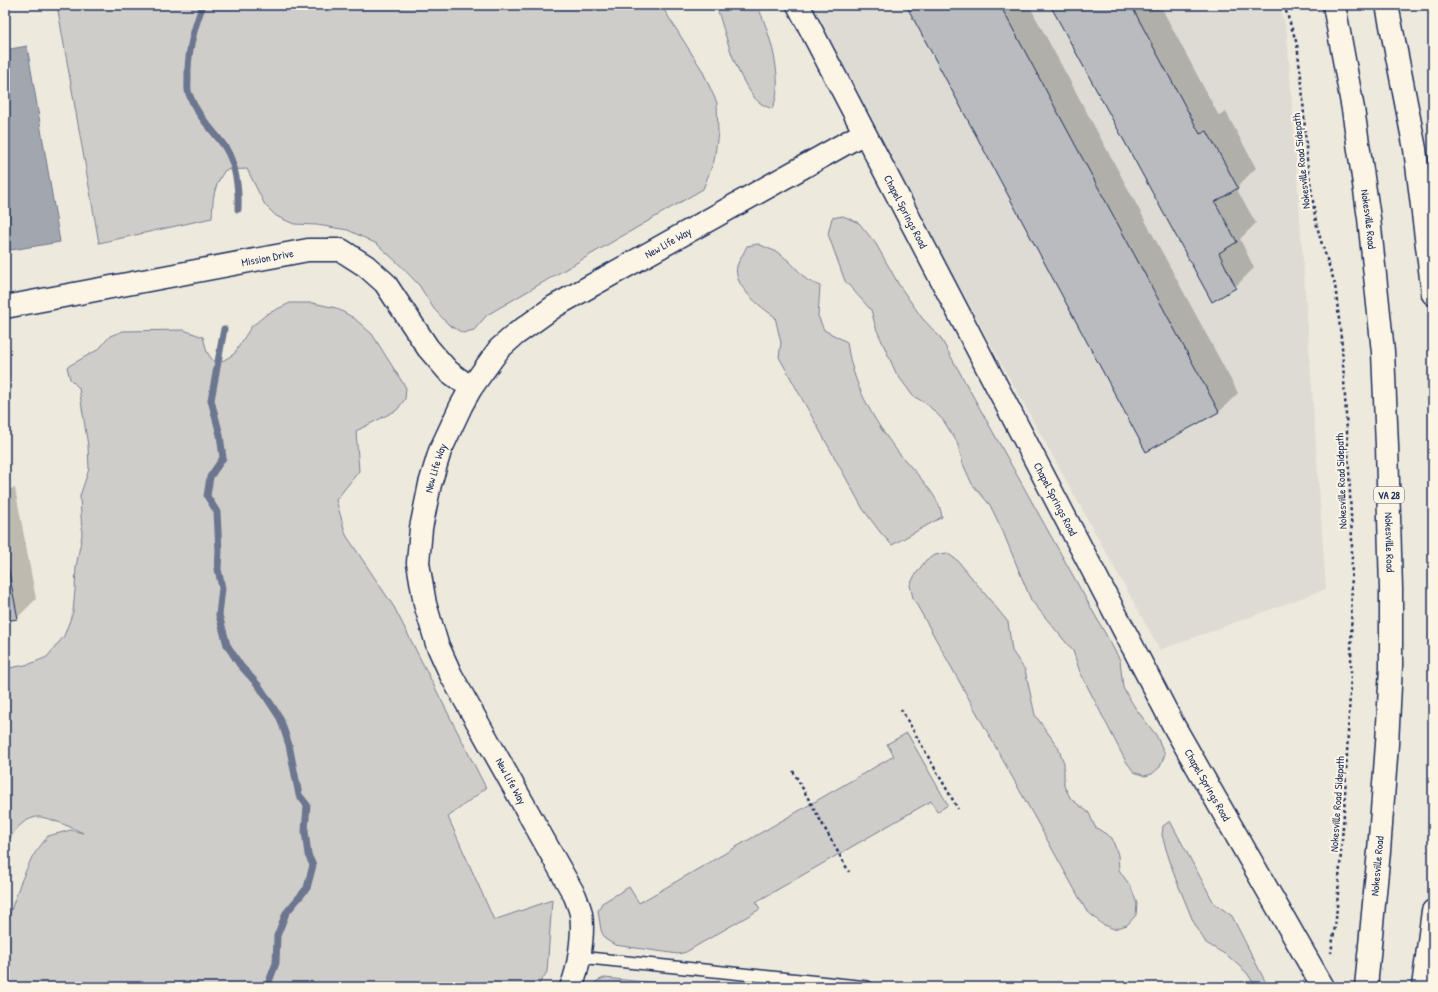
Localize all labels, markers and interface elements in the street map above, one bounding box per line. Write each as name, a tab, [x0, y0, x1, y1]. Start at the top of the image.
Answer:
street label: Nokesville Road Sidepath	[1289, 112, 1313, 210]
street label: Chapel Springs Road	[881, 173, 931, 251]
street label: Nokesville Road	[1358, 188, 1379, 250]
street label: New Life Way	[642, 224, 694, 261]
street label: Mission Drive	[240, 246, 295, 269]
street label: Nokesville Road Sidepath	[1332, 432, 1350, 529]
street label: New Life Way	[421, 441, 450, 494]
street label: Chapel Springs Road	[1031, 460, 1081, 539]
road number: VA 28	[1374, 487, 1404, 503]
street label: Nokesville Road	[1382, 512, 1398, 573]
street label: Chapel Springs Road	[1181, 746, 1234, 824]
street label: New Life Way	[493, 755, 530, 807]
street label: Nokesville Road Sidepath	[1327, 755, 1347, 852]
street label: Nokesville Road	[1367, 835, 1387, 897]

